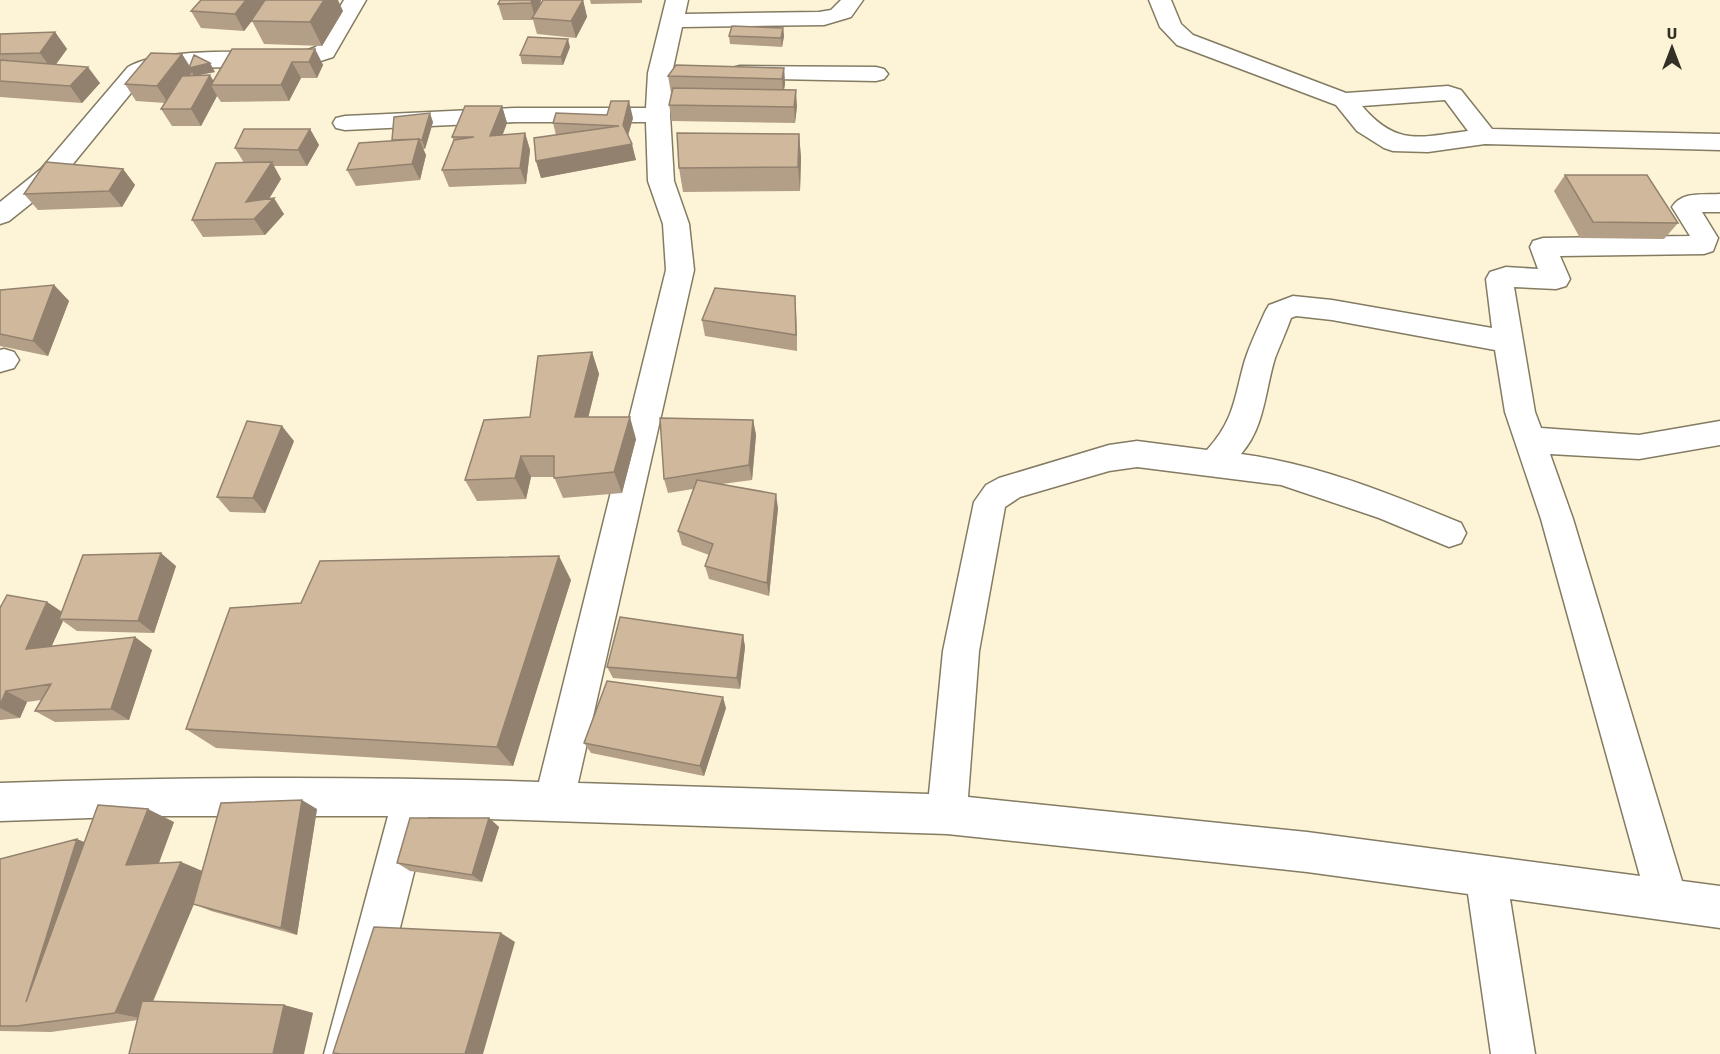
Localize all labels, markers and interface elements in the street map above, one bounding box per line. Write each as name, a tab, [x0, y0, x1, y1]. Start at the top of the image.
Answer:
north arrow	[1642, 18, 1702, 78]
text: U	[1667, 24, 1677, 43]

